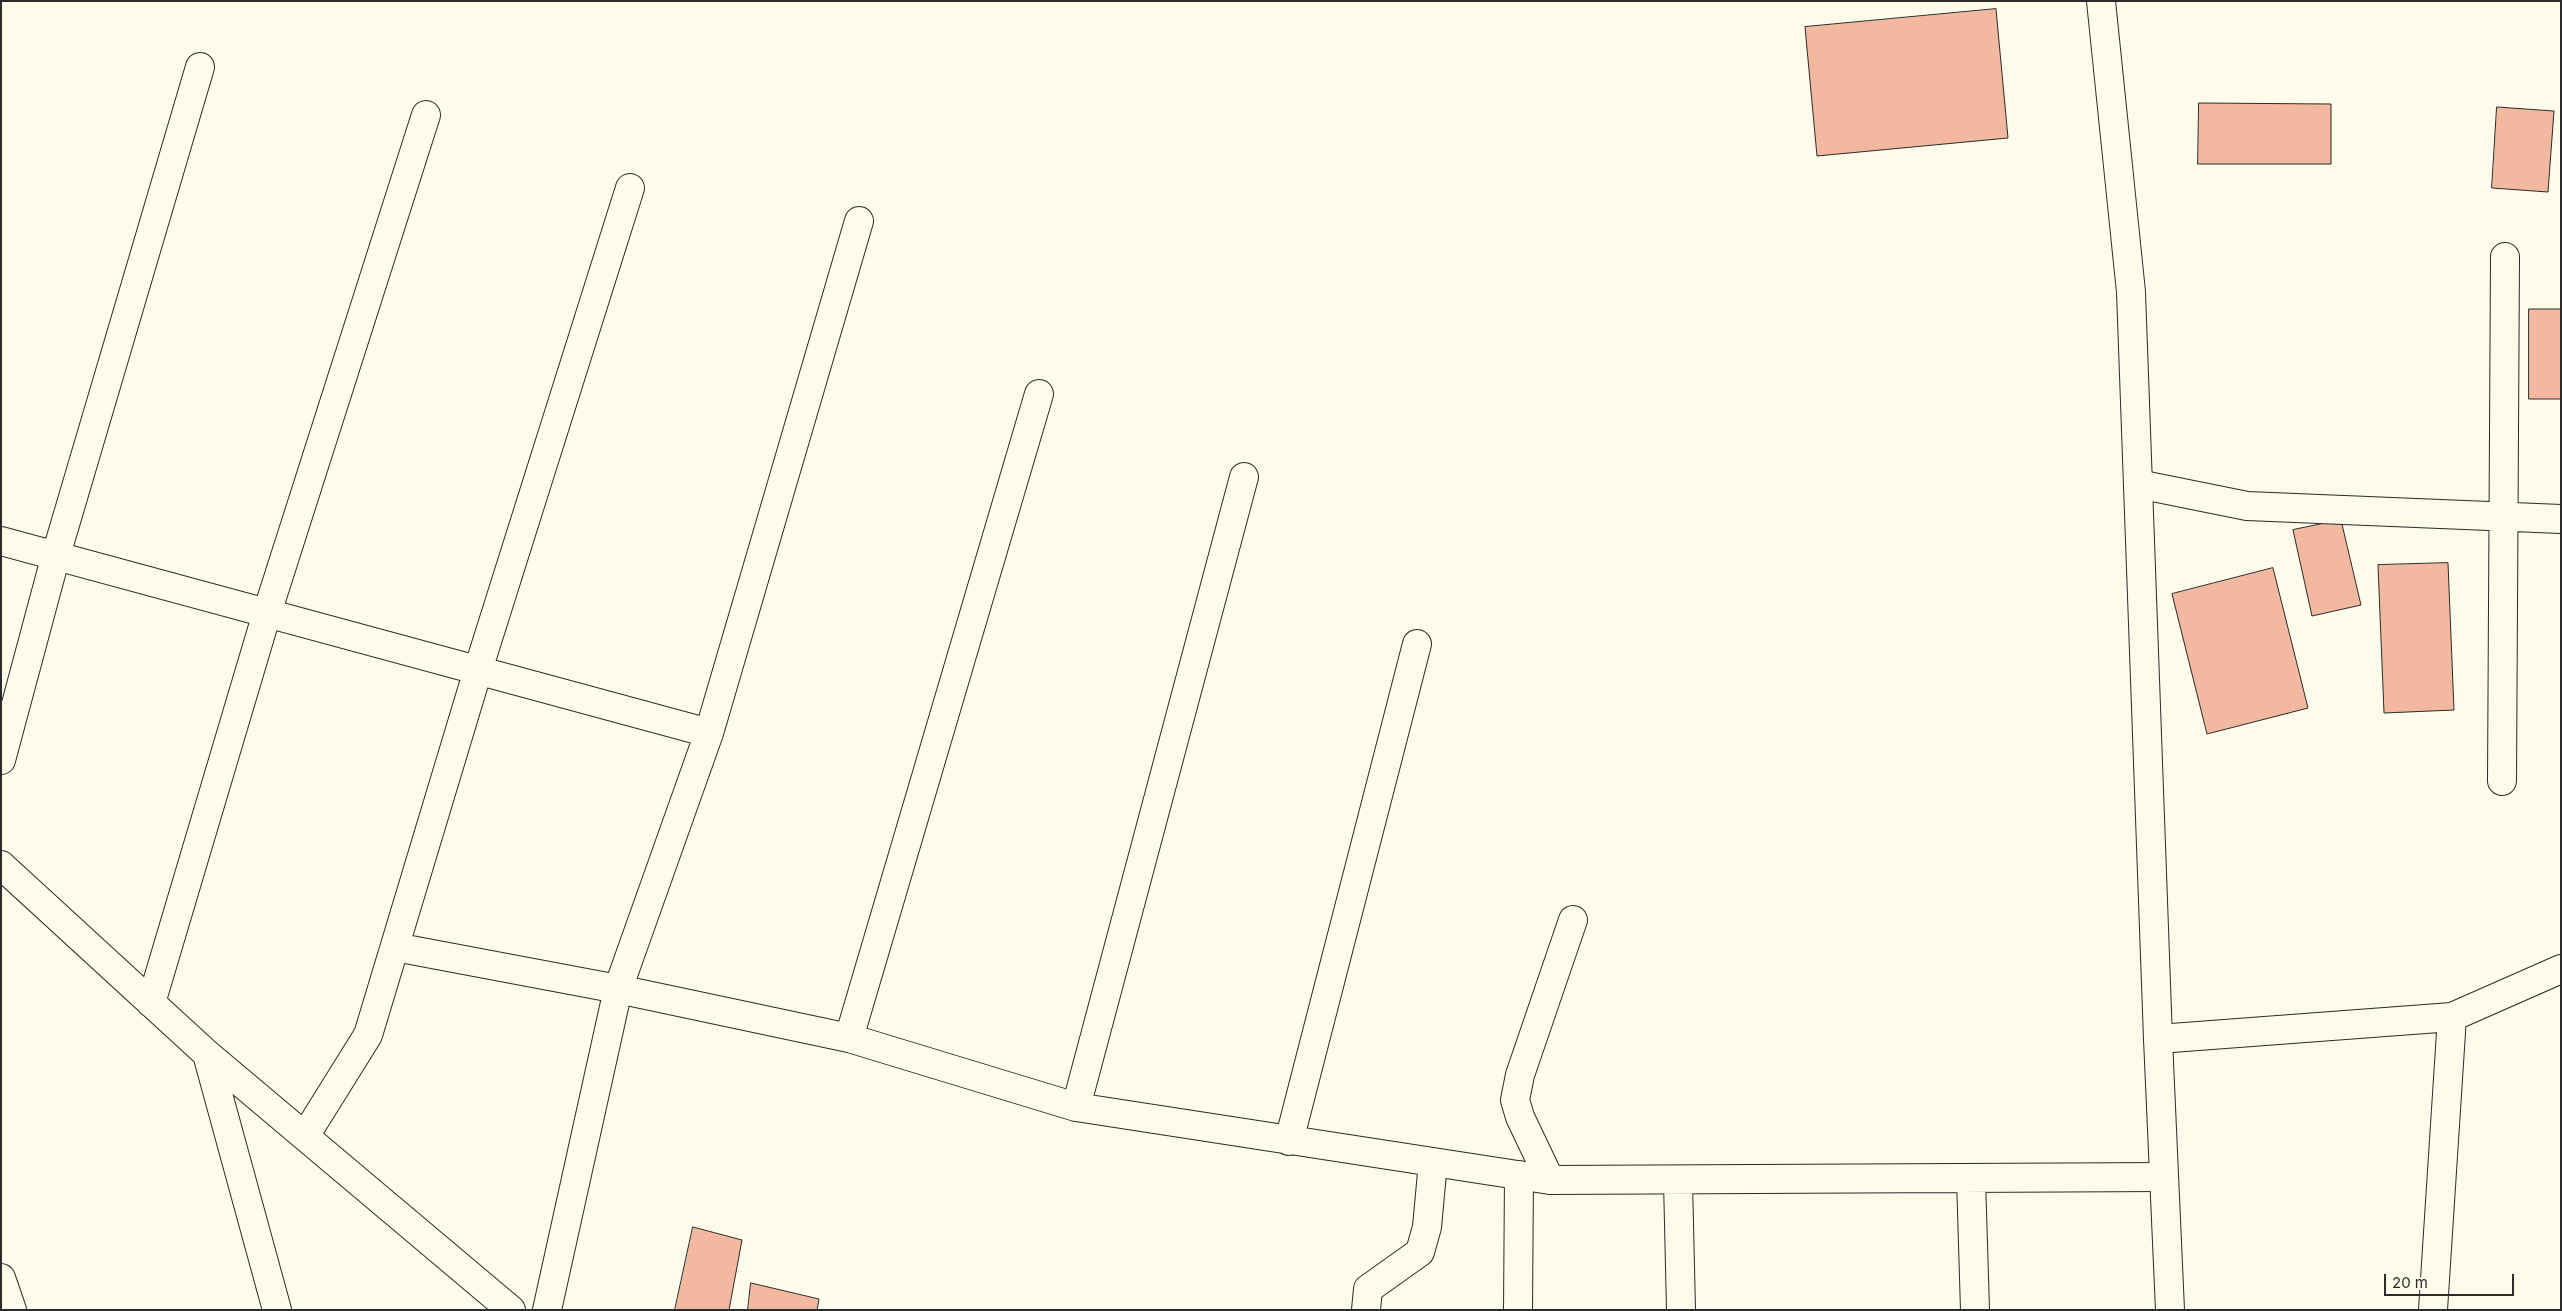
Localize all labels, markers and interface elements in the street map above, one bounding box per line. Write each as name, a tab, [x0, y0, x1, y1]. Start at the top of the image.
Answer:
scale bar	[2387, 1264, 2517, 1296]
text: 20 m	[2392, 1273, 2428, 1292]

